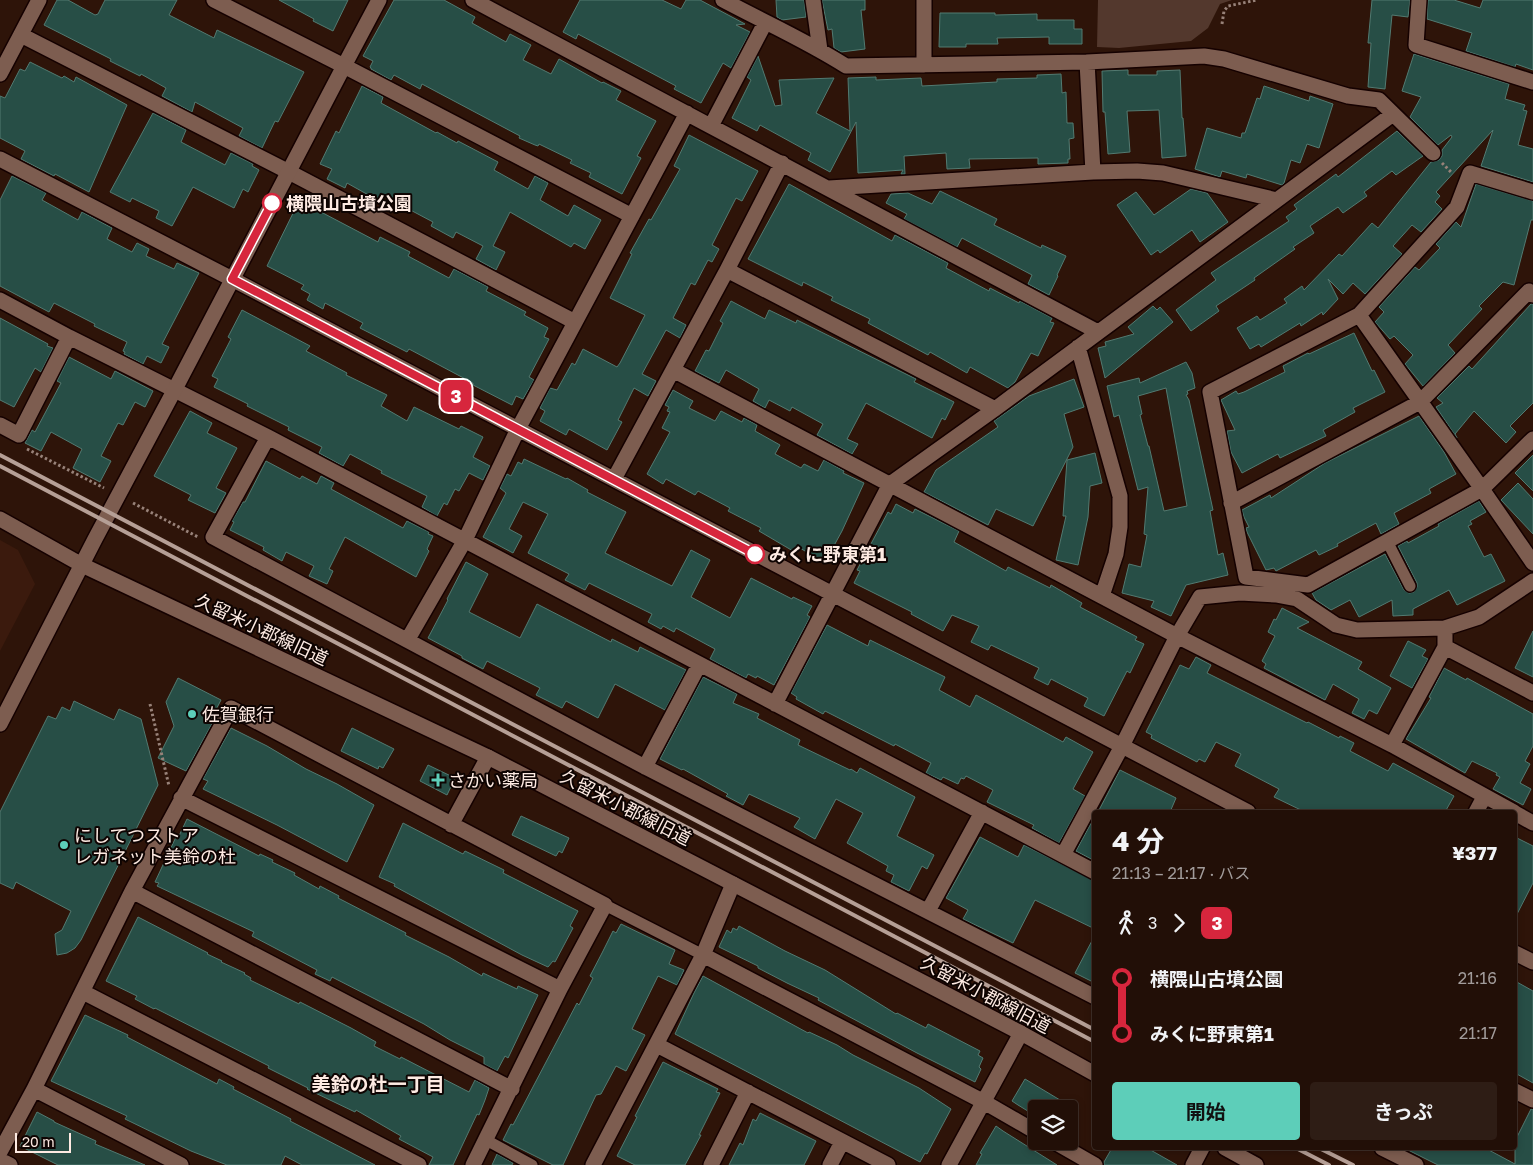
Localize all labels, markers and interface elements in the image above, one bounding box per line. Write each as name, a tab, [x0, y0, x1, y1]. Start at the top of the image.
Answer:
place label: 横隈山古墳公園	[286, 192, 412, 214]
marker: 横隈山古墳公園	[262, 193, 282, 213]
line badge: 3	[440, 380, 472, 412]
text: 3	[451, 385, 461, 407]
place label: みくに野東第1	[769, 543, 886, 565]
marker: みくに野東第1	[745, 544, 765, 564]
street label: 久留米小郡線旧道	[192, 589, 332, 669]
place label: 佐賀銀行	[202, 703, 274, 725]
marker: 佐賀銀行	[186, 708, 198, 720]
street label: 久留米小郡線旧道	[557, 765, 695, 849]
place label: さかい薬局	[448, 769, 538, 791]
marker: さかい薬局	[432, 774, 444, 786]
place label: にしてつストア レガネット美鈴の杜	[74, 824, 236, 867]
text: 4 分	[1112, 824, 1165, 857]
marker: にしてつストア レガネット美鈴の杜	[58, 839, 70, 851]
text: ¥377	[1452, 841, 1497, 864]
text: 21:13 – 21:17 · バス	[1112, 863, 1250, 883]
icon: walk	[1112, 909, 1140, 937]
icon: forward	[1165, 909, 1193, 937]
text: 3	[1211, 912, 1222, 934]
text: 3	[1148, 913, 1157, 933]
street label: 久留米小郡線旧道	[917, 950, 1055, 1038]
text: 横隈山古墳公園	[1150, 967, 1283, 990]
text: 21:16	[1458, 968, 1497, 988]
text: みくに野東第1	[1150, 1022, 1274, 1045]
text: 21:17	[1459, 1023, 1497, 1043]
district label: 美鈴の杜一丁目	[311, 1072, 445, 1095]
button: 開始	[1112, 1082, 1300, 1140]
button: きっぷ	[1310, 1082, 1497, 1140]
map controls	[1028, 1100, 1078, 1150]
button: layers	[1028, 1100, 1078, 1150]
scale bar	[15, 1130, 71, 1153]
text: 20 m	[22, 1133, 55, 1150]

